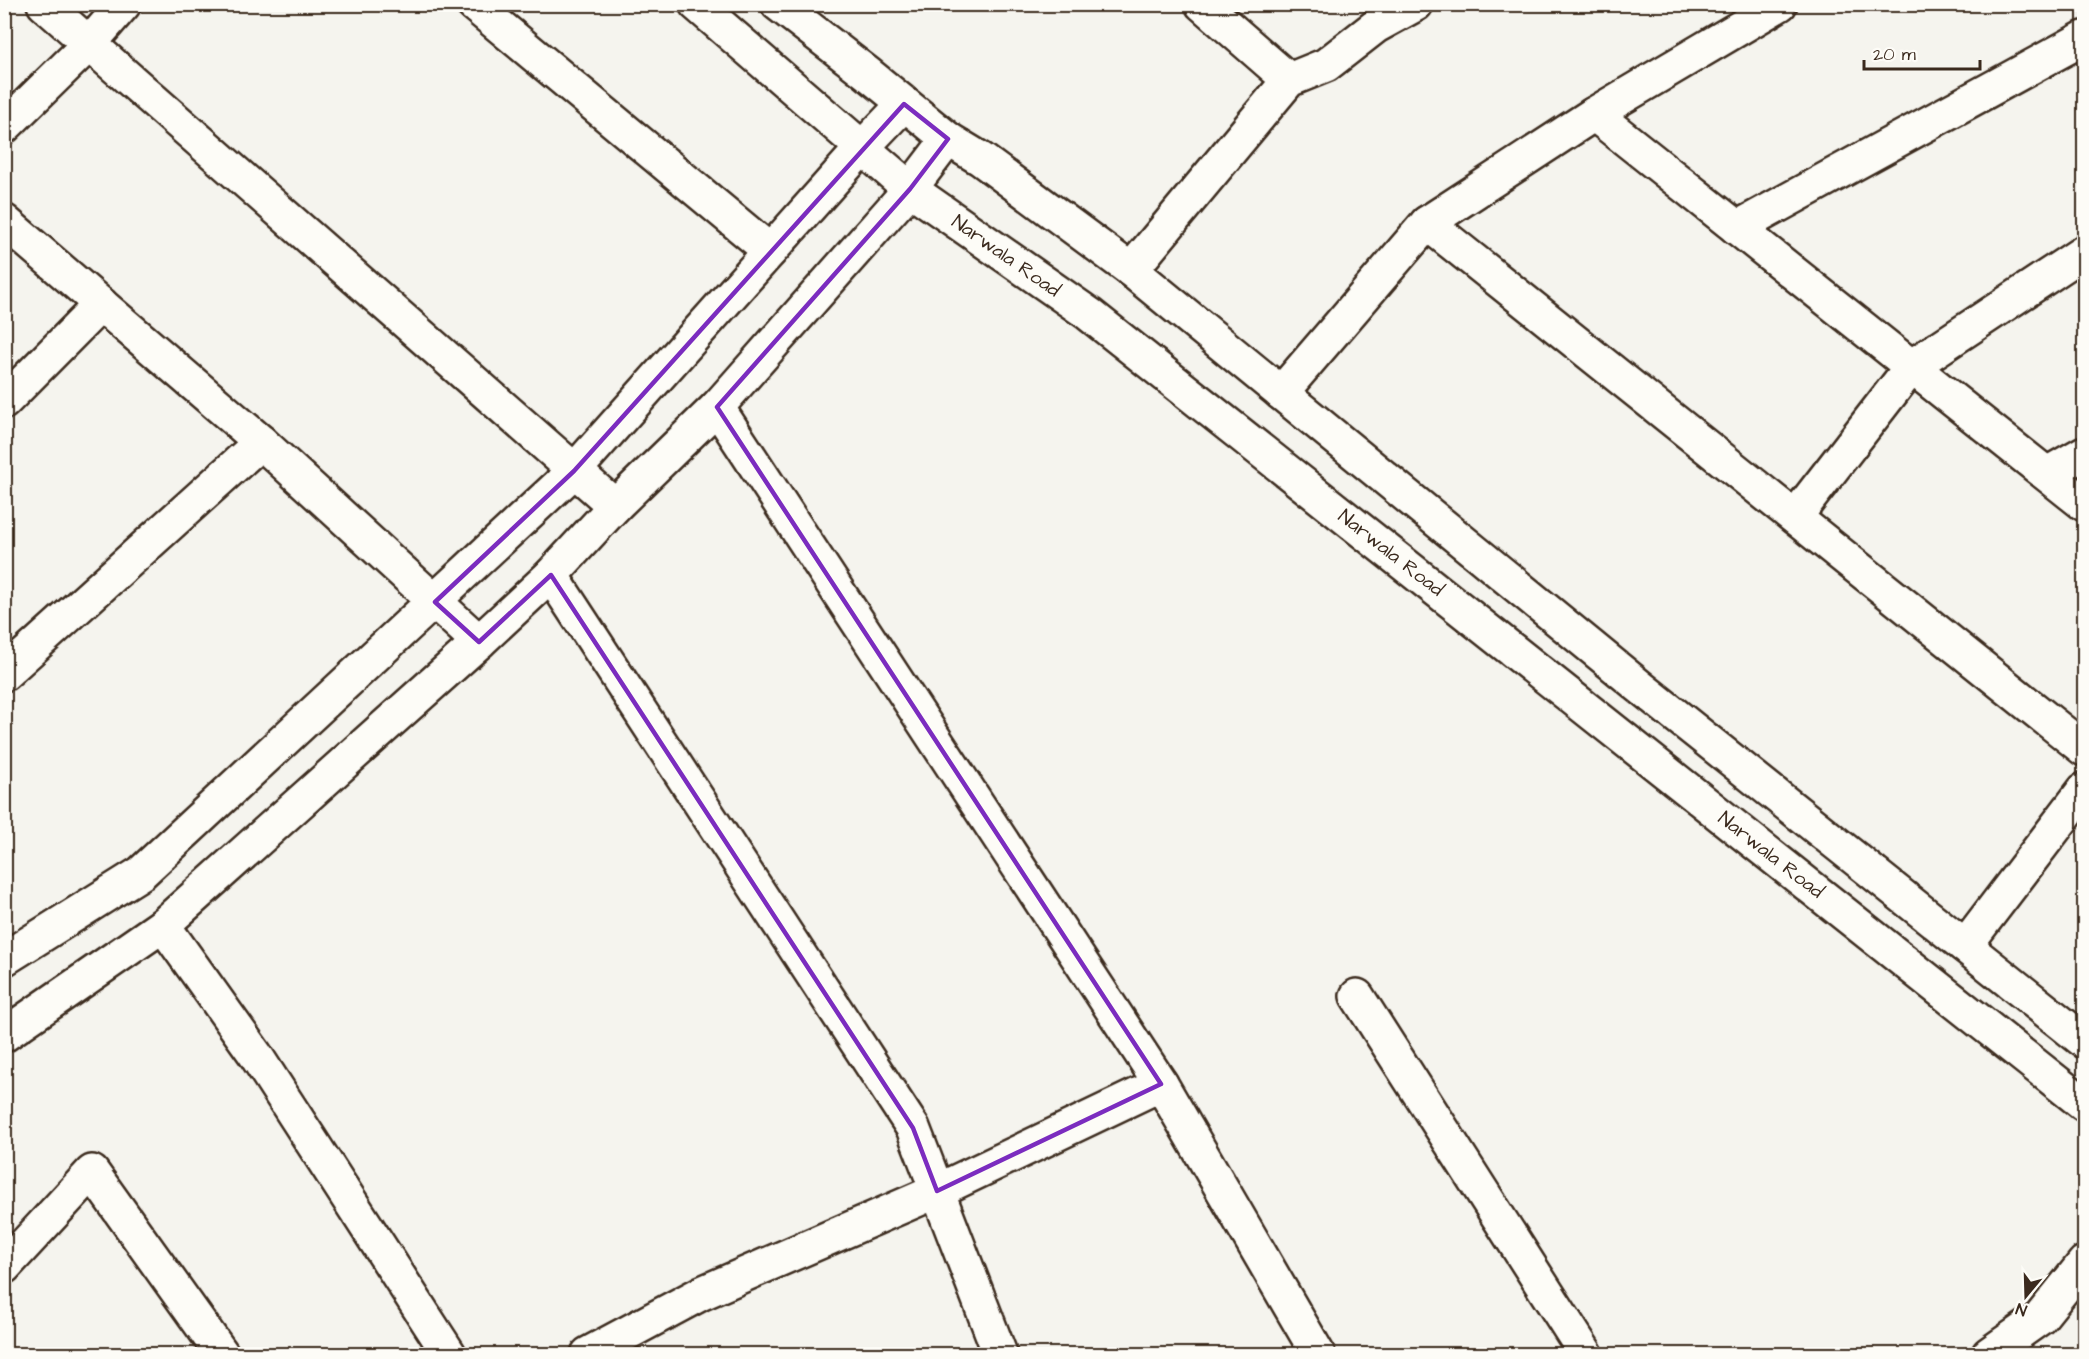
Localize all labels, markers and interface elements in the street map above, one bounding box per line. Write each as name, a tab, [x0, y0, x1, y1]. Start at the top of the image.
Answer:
scale bar	[1864, 33, 1980, 71]
text: 20 m	[1873, 42, 1916, 67]
street label: Narwala Road	[946, 208, 1066, 304]
street label: Narwala Road	[1332, 503, 1450, 603]
street label: Narwala Road	[1712, 805, 1830, 905]
north arrow	[1996, 1266, 2056, 1326]
text: N	[2013, 1297, 2030, 1321]

